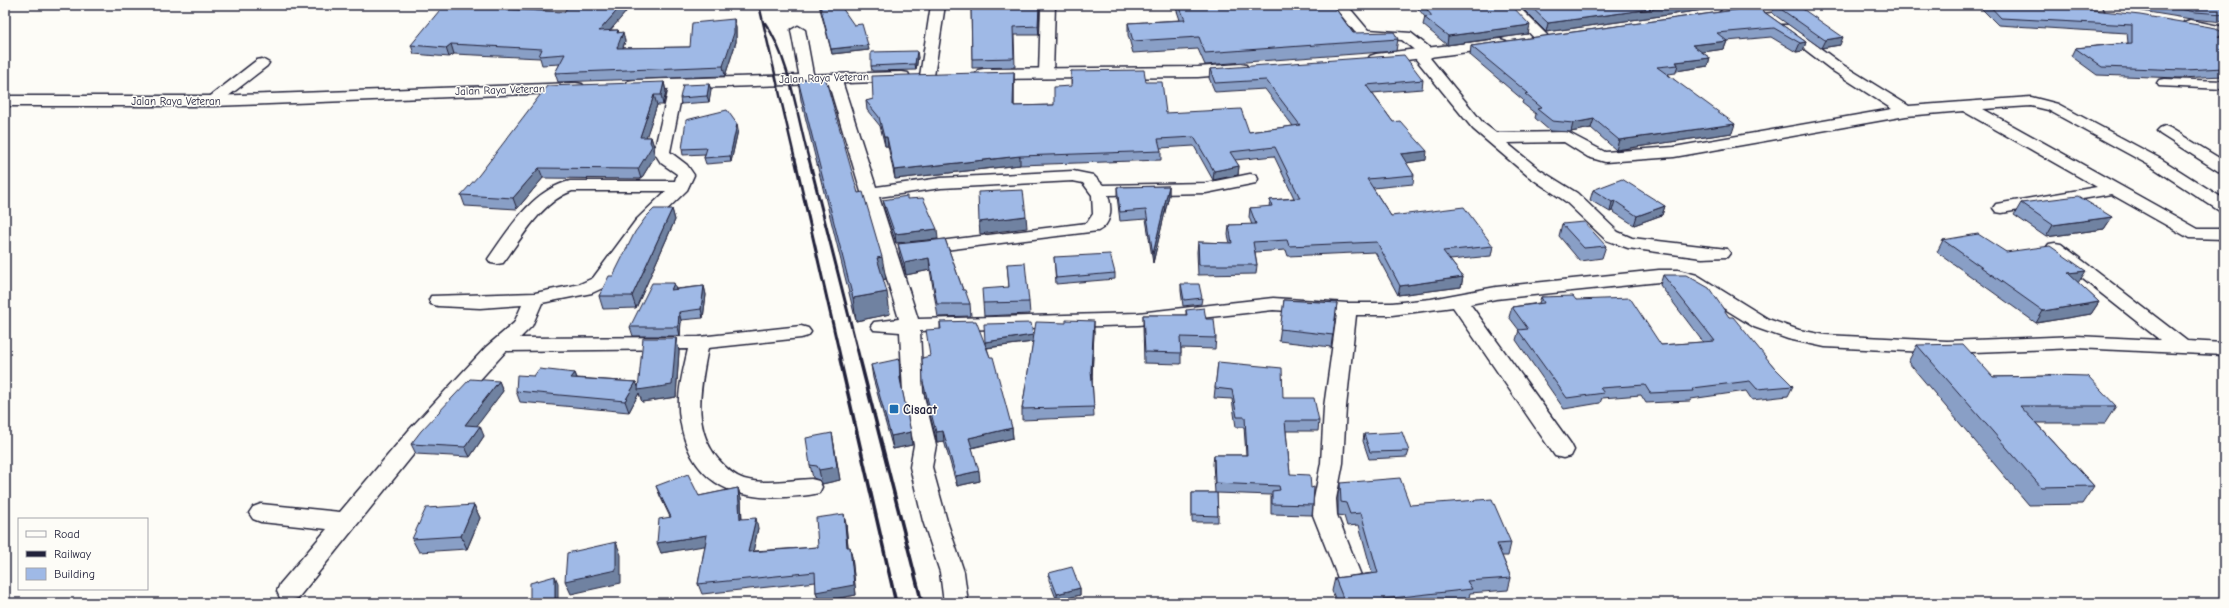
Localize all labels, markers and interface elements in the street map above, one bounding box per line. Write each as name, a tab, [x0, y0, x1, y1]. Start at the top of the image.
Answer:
street label: Jalan Raya Veteran	[779, 70, 869, 86]
street label: Jalan Raya Veteran	[455, 82, 545, 98]
street label: Jalan Raya Veteran	[131, 95, 221, 108]
place label: Cisaat	[903, 402, 938, 417]
marker: Cisaat	[888, 403, 900, 415]
legend	[18, 518, 148, 590]
text: Road	[54, 527, 80, 541]
text: Railway	[54, 547, 92, 561]
text: Building	[54, 567, 95, 581]

